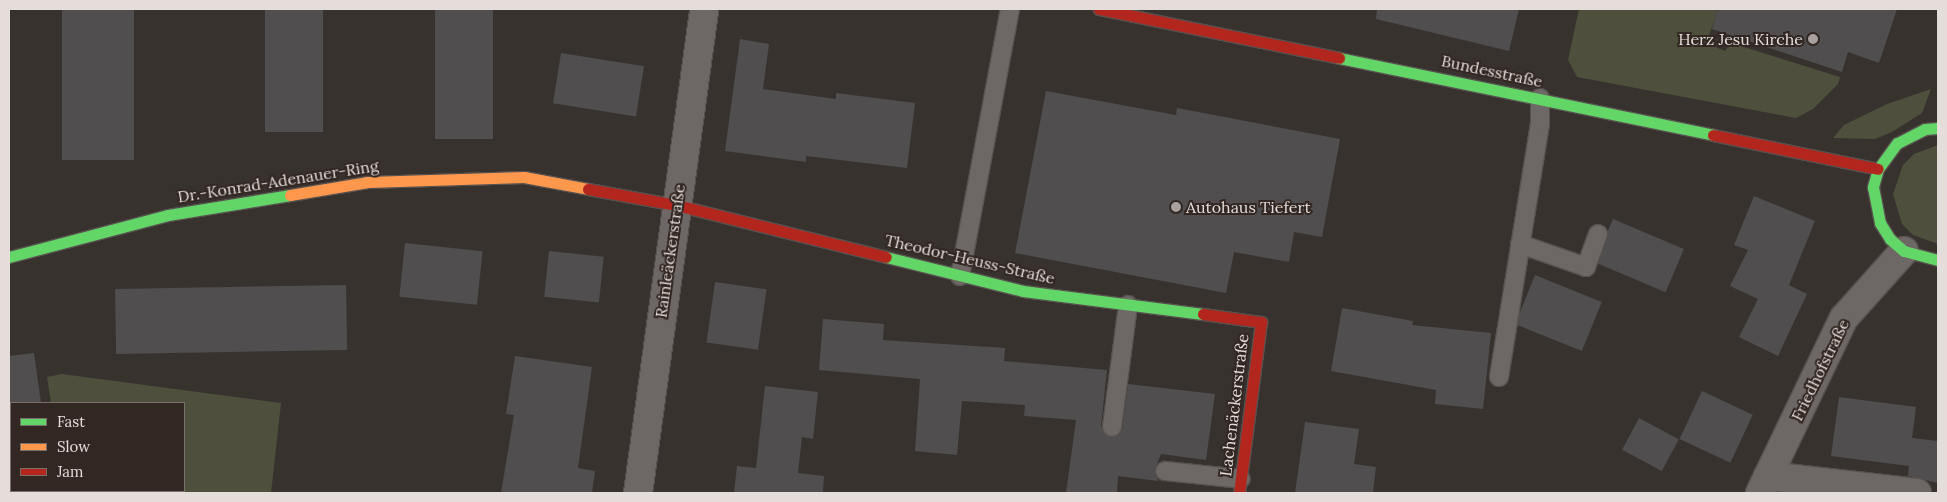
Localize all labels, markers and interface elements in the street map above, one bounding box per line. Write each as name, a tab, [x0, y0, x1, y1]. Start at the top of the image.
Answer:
place label: Herz Jesu Kirche	[1678, 29, 1803, 49]
marker: Herz Jesu Kirche	[1807, 33, 1819, 45]
street label: Bundesstraße	[1440, 51, 1544, 91]
street label: Dr.-Konrad-Adenauer-Ring	[176, 156, 380, 206]
street label: Rainleäckerstraße	[651, 183, 689, 319]
place label: Autohaus Tiefert	[1186, 197, 1311, 217]
marker: Autohaus Tiefert	[1170, 201, 1182, 213]
street label: Theodor-Heuss-Straße	[883, 230, 1057, 288]
street label: Friedhofstraße	[1787, 316, 1853, 424]
street label: Lachenäckerstraße	[1216, 333, 1252, 477]
legend	[10, 402, 185, 492]
text: Fast	[57, 412, 85, 431]
text: Slow	[57, 437, 90, 456]
text: Jam	[57, 462, 84, 481]

